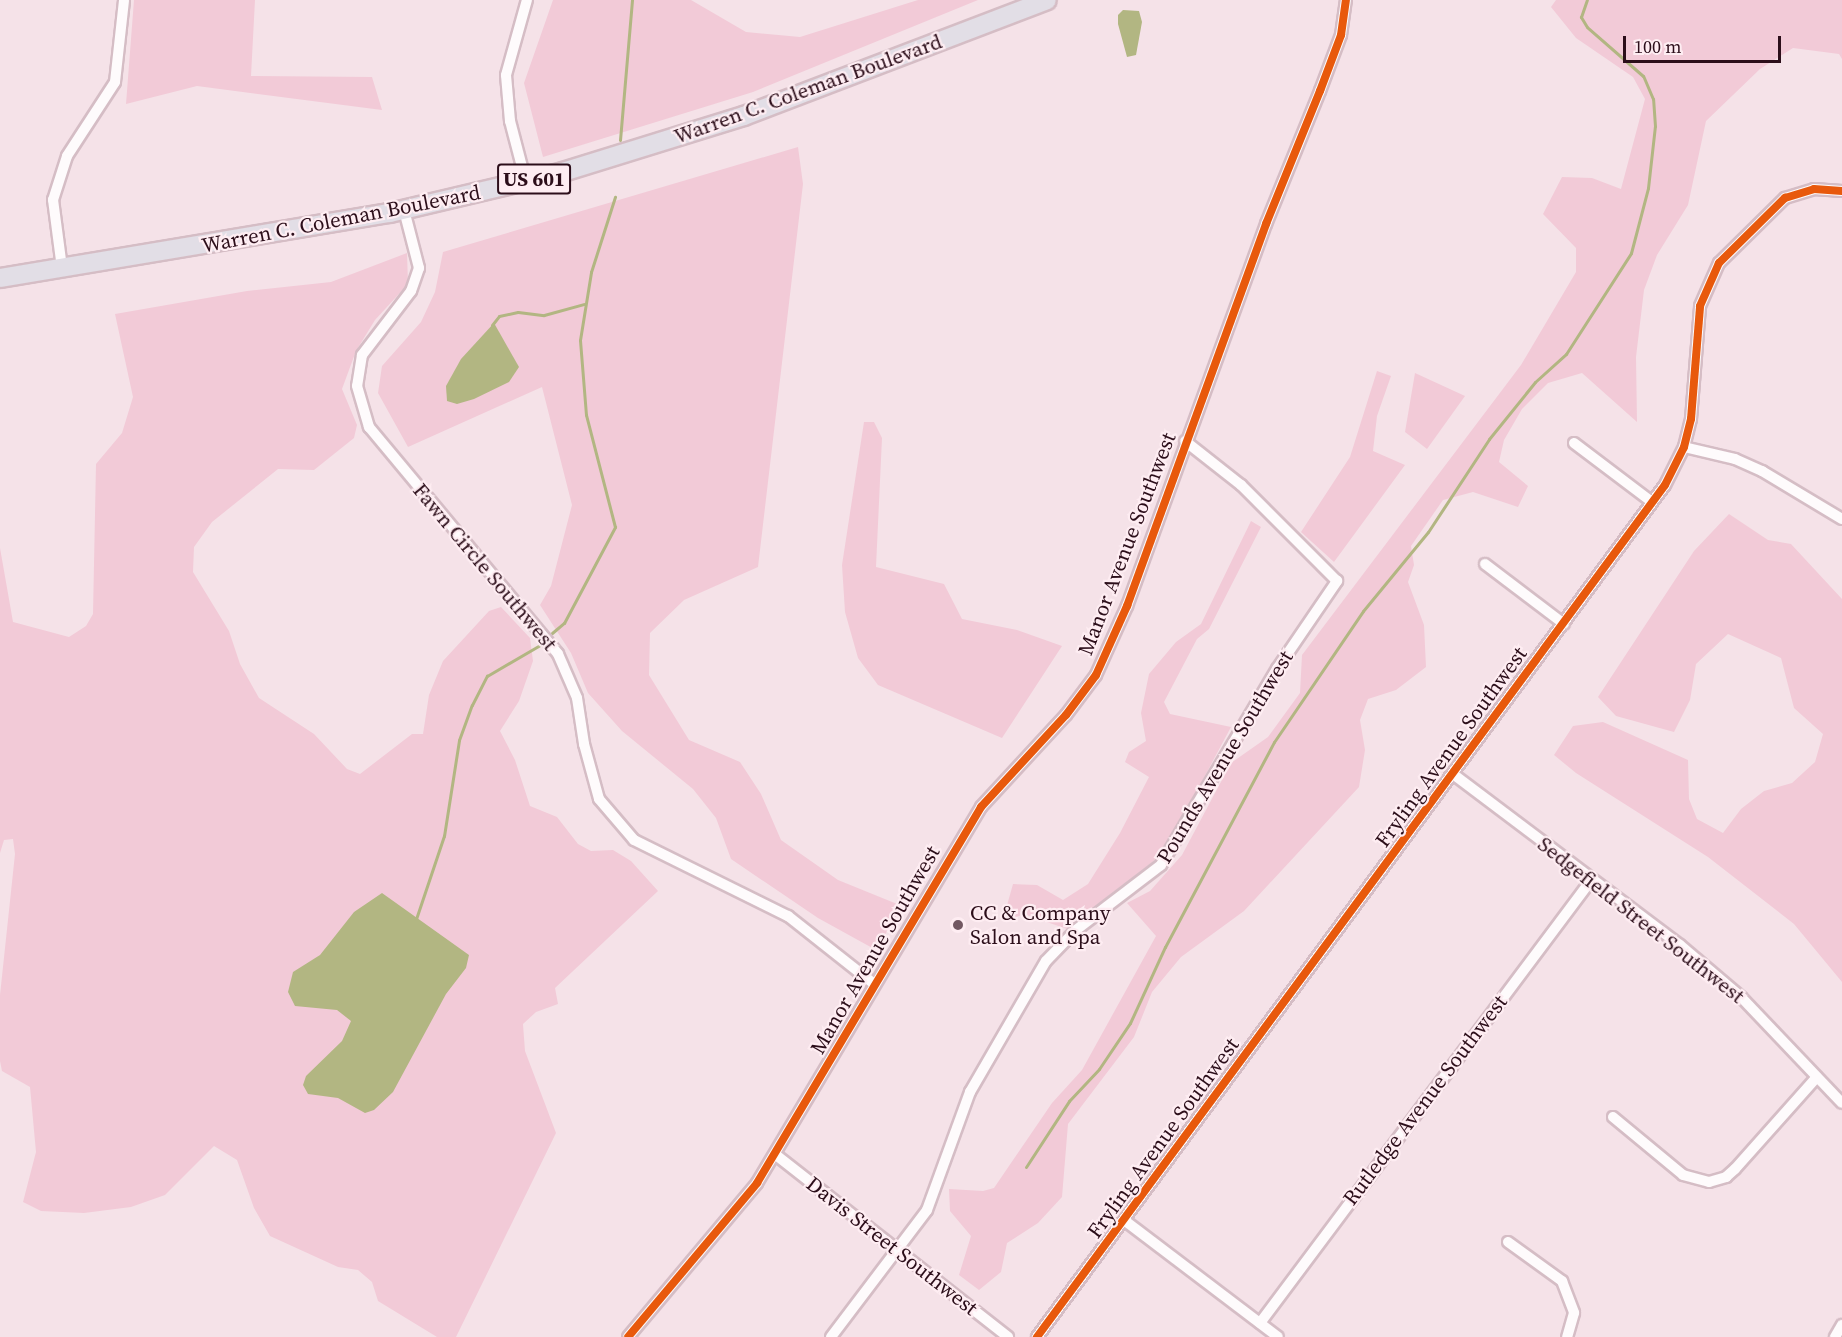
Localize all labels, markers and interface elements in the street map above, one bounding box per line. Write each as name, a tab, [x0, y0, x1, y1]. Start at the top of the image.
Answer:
scale bar	[1626, 24, 1784, 62]
street label: Warren C. Coleman Boulevard	[671, 29, 945, 149]
text: 100 m	[1634, 34, 1681, 59]
road number: US 601	[496, 162, 572, 196]
street label: Warren C. Coleman Boulevard	[200, 180, 482, 258]
street label: Manor Avenue Southwest	[1073, 429, 1181, 659]
street label: Fawn Circle Southwest	[408, 478, 562, 656]
street label: Fryling Avenue Southwest	[1370, 642, 1532, 852]
street label: Pounds Avenue Southwest	[1152, 646, 1298, 868]
street label: Sedgefield Street Southwest	[1533, 832, 1749, 1008]
street label: Manor Avenue Southwest	[805, 841, 945, 1059]
place label: CC & Company Salon and Spa	[970, 900, 1110, 950]
marker: CC & Company Salon and Spa	[951, 918, 965, 932]
street label: Rutledge Avenue Southwest	[1338, 990, 1512, 1210]
street label: Fryling Avenue Southwest	[1082, 1033, 1244, 1243]
street label: Davis Street Southwest	[801, 1171, 983, 1321]

